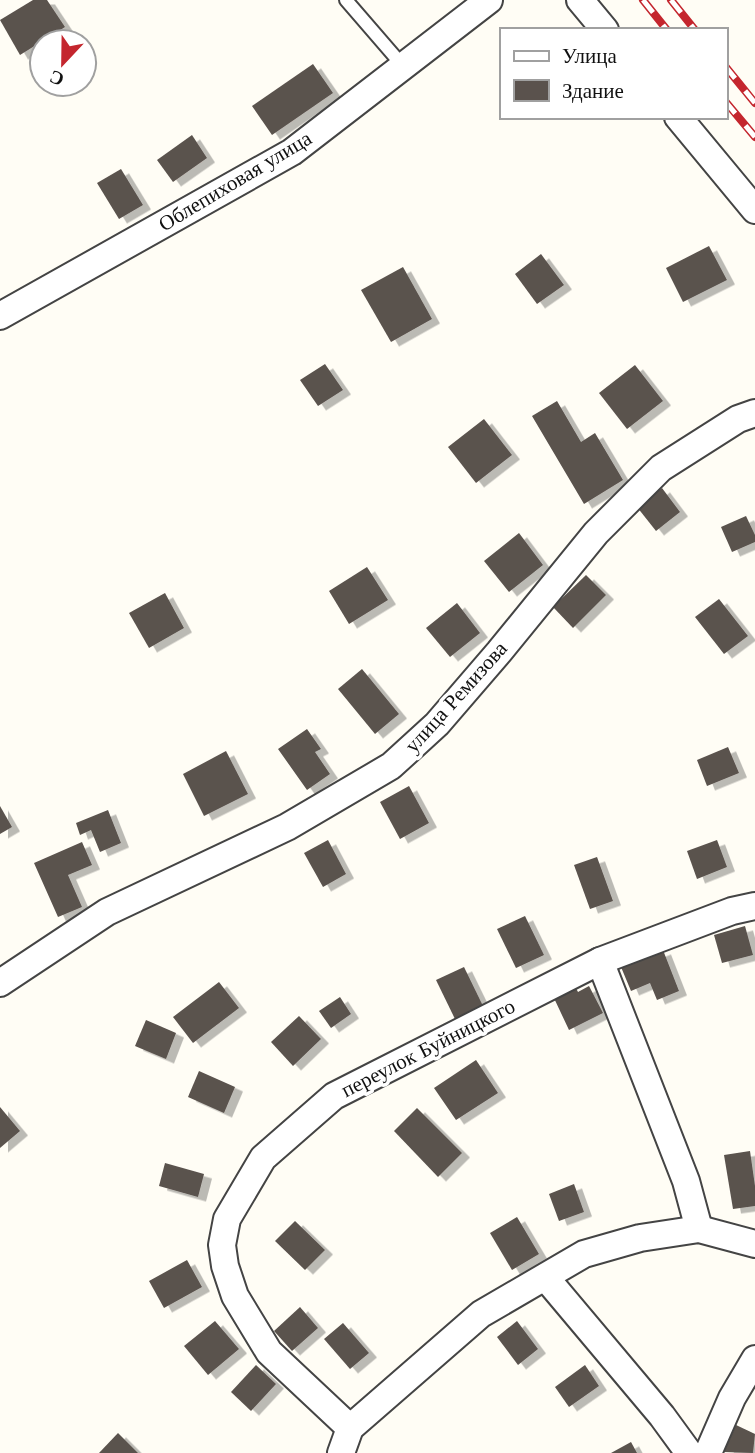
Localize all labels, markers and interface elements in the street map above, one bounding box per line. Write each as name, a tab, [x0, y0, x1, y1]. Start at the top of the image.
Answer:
north arrow	[28, 28, 98, 98]
legend	[500, 28, 727, 119]
text: Улица	[562, 43, 617, 69]
text: С	[46, 65, 67, 92]
text: Здание	[562, 78, 624, 104]
street label: Облепиховая улица	[154, 125, 317, 237]
street label: улица Ремизова	[399, 635, 513, 758]
street label: переулок Буйницкого	[337, 993, 519, 1103]

